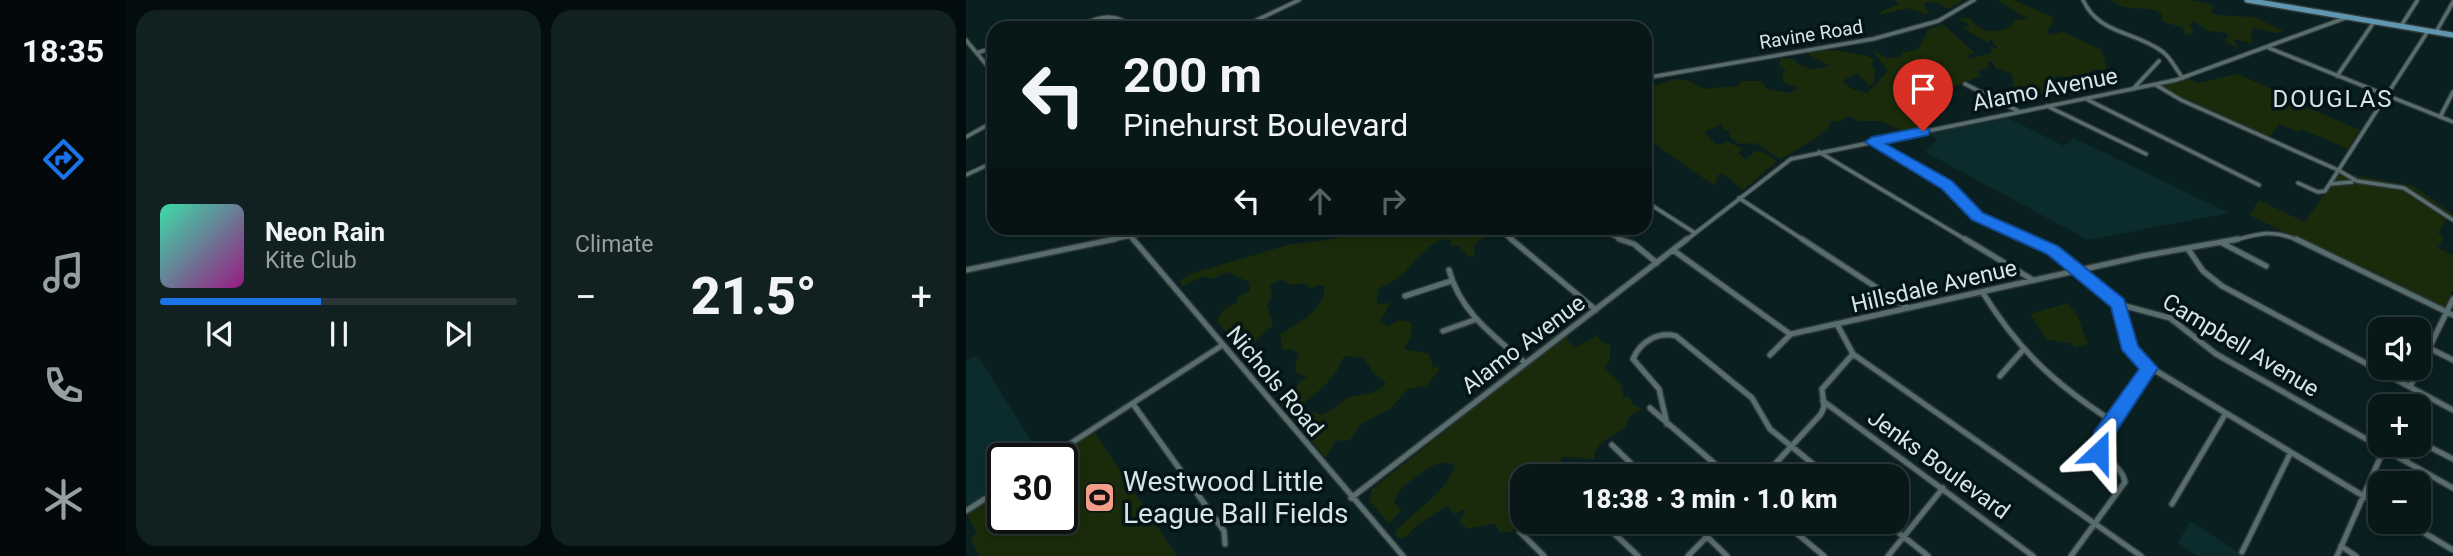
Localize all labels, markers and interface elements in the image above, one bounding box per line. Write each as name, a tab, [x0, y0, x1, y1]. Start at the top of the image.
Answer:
street label: Ravine Road	[1758, 15, 1865, 54]
text: 18:35	[22, 32, 104, 70]
text: 200 m	[1123, 47, 1262, 104]
icon: left	[1008, 49, 1099, 140]
pin	[1893, 59, 1953, 131]
street label: Alamo Avenue	[1970, 62, 2120, 117]
icon: arrive	[1904, 70, 1942, 108]
district label: DOUGLAS	[2272, 85, 2394, 113]
text: Pinehurst Boulevard	[1123, 106, 1408, 144]
icon: directions	[39, 135, 88, 184]
icon: left	[1228, 182, 1266, 220]
icon: ahead	[1301, 182, 1339, 220]
icon: right	[1374, 182, 1412, 220]
text: Neon Rain	[265, 217, 385, 247]
text: Climate	[575, 231, 654, 258]
text: Kite Club	[265, 247, 357, 274]
icon: music	[39, 248, 88, 297]
street label: Hillsdale Avenue	[1849, 254, 2020, 319]
text: 21.5°	[691, 266, 817, 327]
text: −	[575, 275, 597, 319]
text: +	[910, 275, 932, 319]
street label: Campbell Avenue	[2158, 288, 2324, 403]
street label: Alamo Avenue	[1456, 289, 1590, 400]
icon: previous	[201, 315, 239, 353]
icon: pause	[320, 315, 358, 353]
icon: next	[439, 315, 477, 353]
map controls	[2368, 317, 2431, 534]
button: sound	[2368, 317, 2431, 380]
street label: Nichols Road	[1221, 321, 1329, 442]
icon: phone	[39, 361, 88, 410]
button: +	[2368, 394, 2431, 457]
street label: Jenks Boulevard	[1863, 404, 2015, 525]
position arrow	[2062, 415, 2136, 489]
speed limit sign: 30	[987, 443, 1078, 534]
place label: Westwood Little League Ball Fields	[1123, 465, 1349, 530]
button: −	[2368, 471, 2431, 534]
icon: climate	[39, 475, 88, 524]
sports icon: Westwood Little League Ball Fields	[1083, 480, 1117, 514]
text: 18:38 · 3 min · 1.0 km	[1582, 484, 1837, 514]

